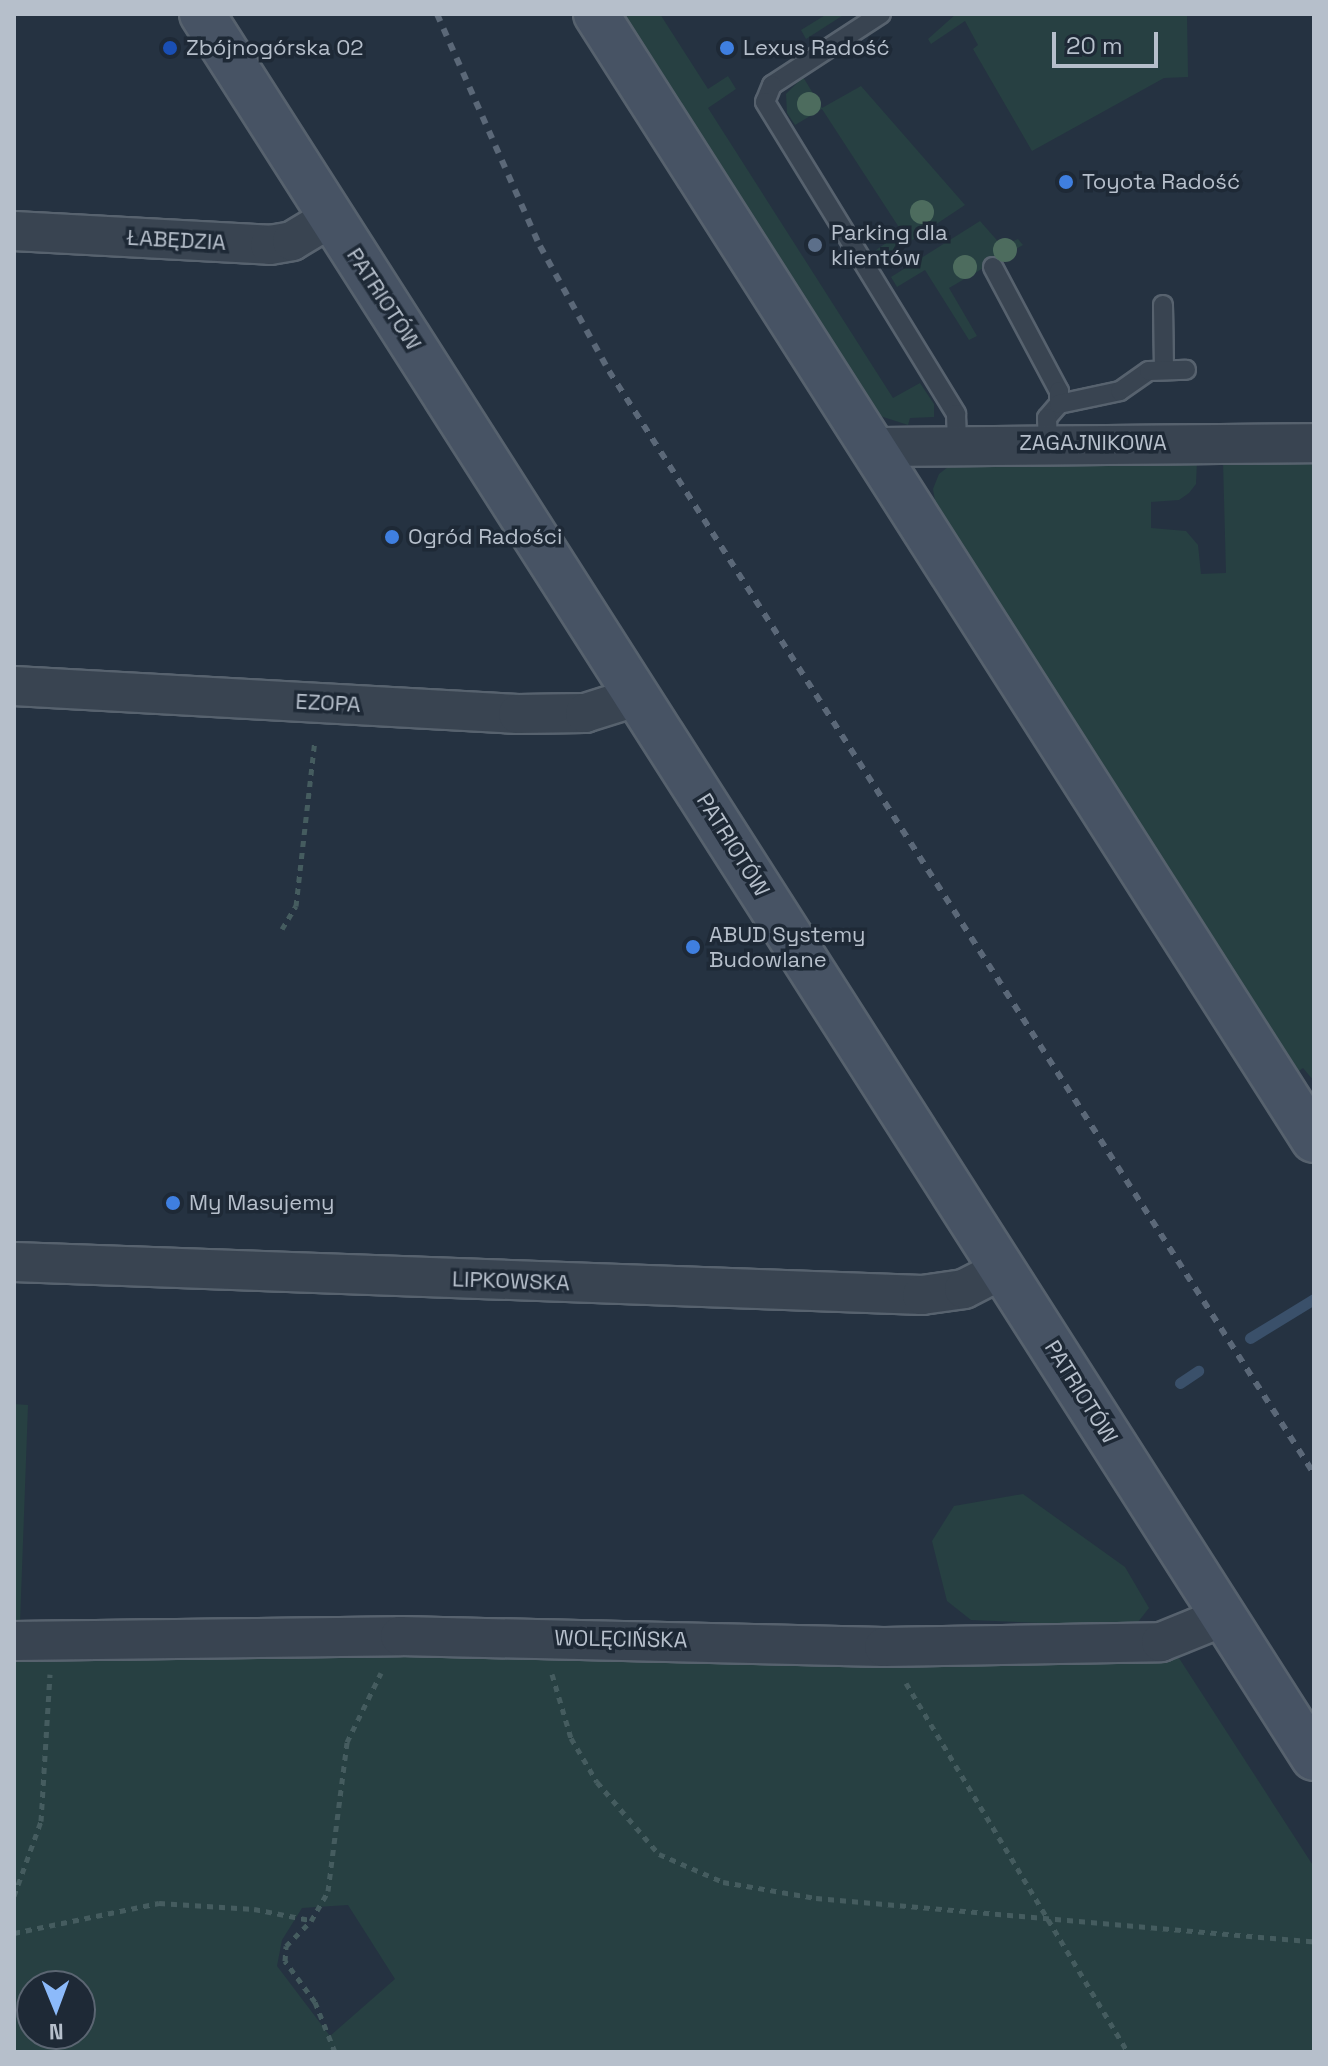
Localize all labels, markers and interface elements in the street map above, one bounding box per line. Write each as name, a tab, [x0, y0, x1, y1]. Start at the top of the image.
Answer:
scale bar	[1056, 16, 1162, 66]
text: 20 m	[1066, 30, 1123, 61]
place label: Zbójnogórska 02	[186, 35, 364, 61]
place label: Lexus Radość	[743, 35, 890, 61]
marker: Zbójnogórska 02	[161, 39, 179, 57]
marker: Lexus Radość	[718, 39, 736, 57]
place label: Toyota Radość	[1082, 169, 1240, 195]
marker: Toyota Radość	[1057, 173, 1075, 191]
place label: Parking dla klientów	[831, 219, 948, 270]
street label: ŁABĘDZIA	[125, 224, 227, 256]
marker: Parking dla klientów	[806, 236, 824, 254]
street label: PATRIOTÓW	[341, 243, 427, 355]
street label: ZAGAJNIKOWA	[1019, 430, 1167, 456]
place label: Ogród Radości	[408, 524, 562, 550]
marker: Ogród Radości	[383, 528, 401, 546]
street label: EZOPA	[295, 688, 361, 718]
street label: PATRIOTÓW	[691, 789, 775, 901]
place label: ABUD Systemy Budowlane	[709, 921, 866, 972]
marker: ABUD Systemy Budowlane	[684, 938, 702, 956]
place label: My Masujemy	[189, 1190, 334, 1216]
marker: My Masujemy	[164, 1194, 182, 1212]
street label: LIPKOWSKA	[452, 1266, 570, 1296]
street label: PATRIOTÓW	[1039, 1336, 1123, 1448]
street label: WOLĘCIŃSKA	[554, 1625, 688, 1653]
north arrow	[16, 1970, 96, 2050]
text: N	[49, 2018, 64, 2046]

